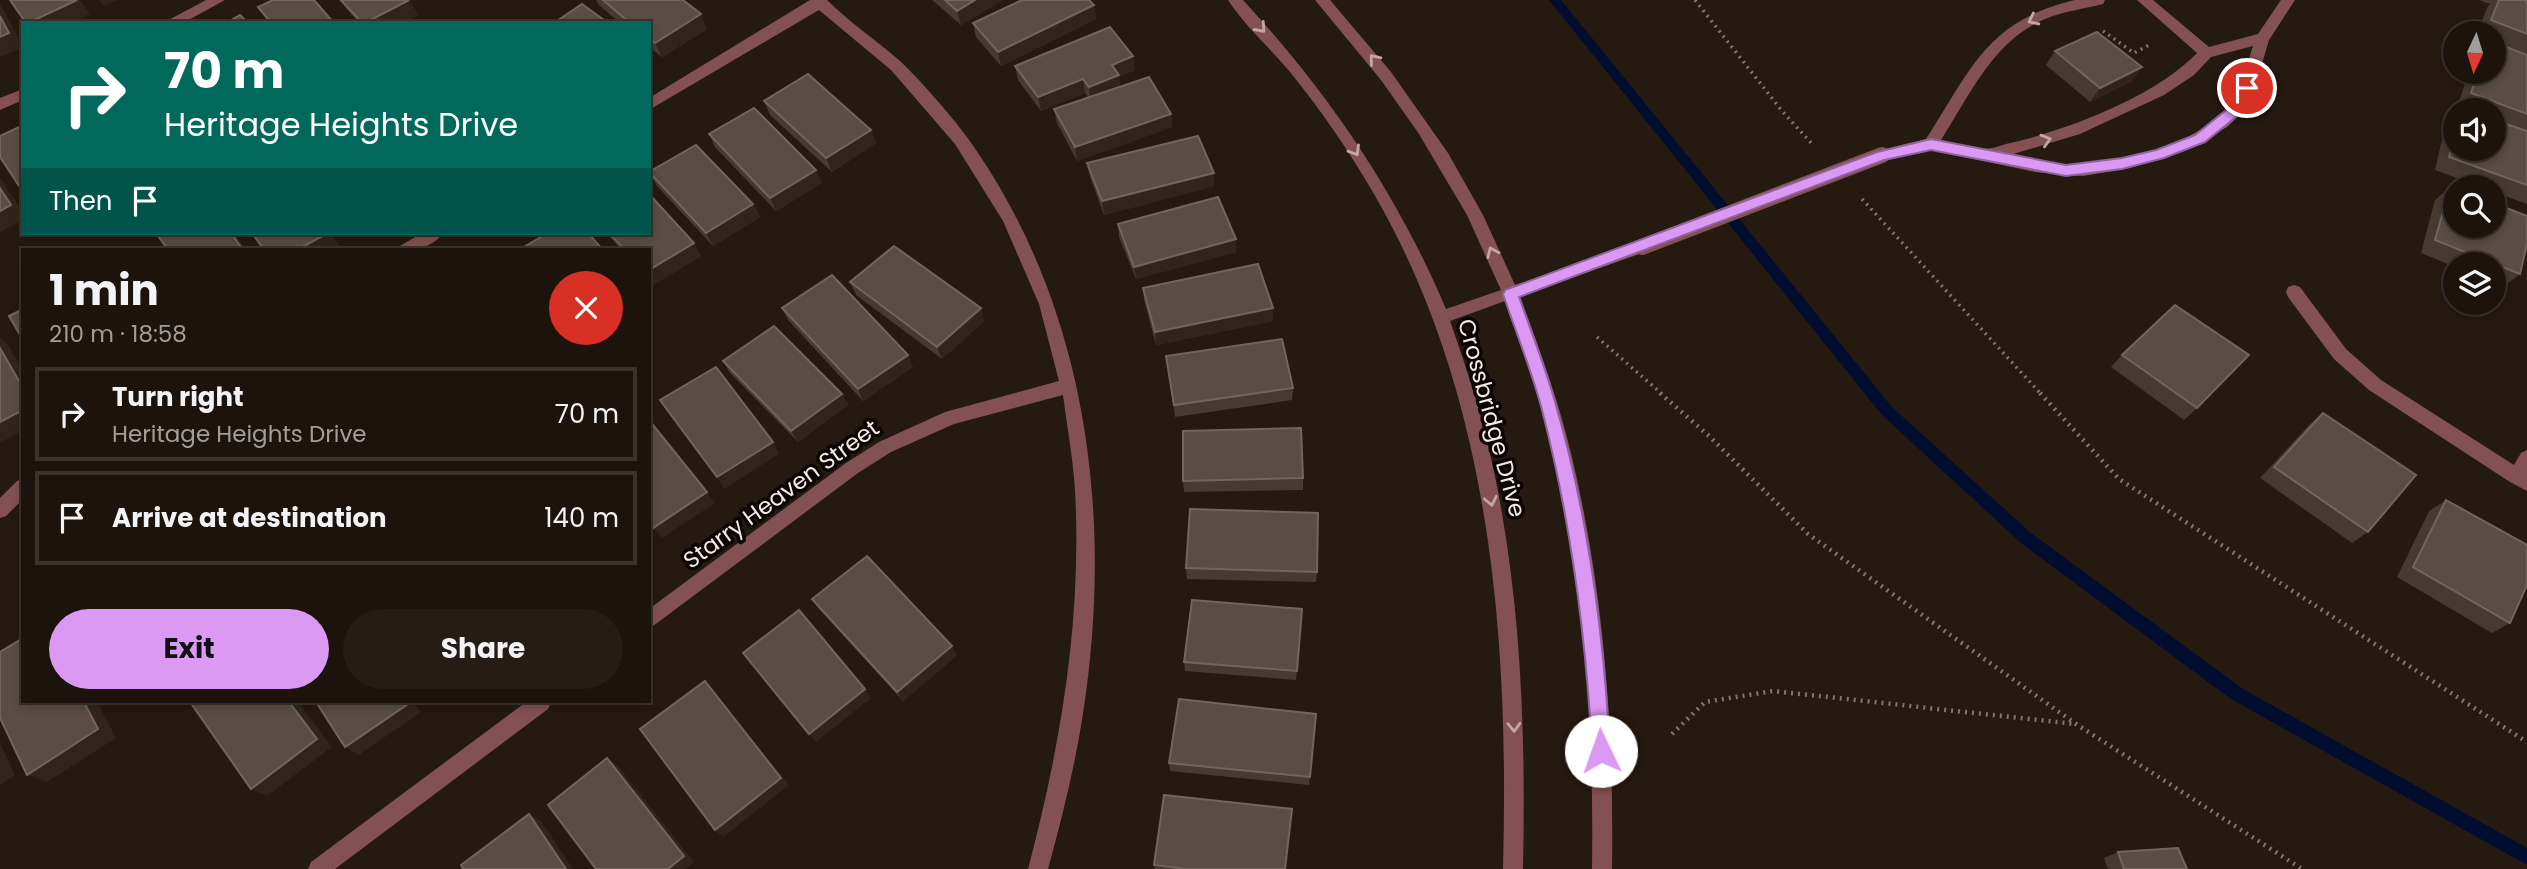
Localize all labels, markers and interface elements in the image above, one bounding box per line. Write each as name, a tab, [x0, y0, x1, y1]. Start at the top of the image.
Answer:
one-way arrow	[2028, 12, 2040, 26]
one-way arrow	[1253, 20, 1265, 33]
north arrow	[2443, 21, 2506, 84]
map controls	[2443, 21, 2506, 315]
text: 70 m	[164, 37, 284, 105]
icon: right	[49, 49, 140, 140]
one-way arrow	[1369, 54, 1382, 66]
pin	[2217, 58, 2277, 118]
icon: arrive	[2228, 69, 2266, 107]
button: sound	[2443, 98, 2506, 161]
text: Heritage Heights Drive	[164, 102, 518, 147]
one-way arrow	[2039, 133, 2051, 148]
one-way arrow	[1347, 143, 1360, 156]
button: search	[2443, 175, 2506, 238]
icon: arrive	[126, 182, 164, 220]
text: Then	[49, 183, 112, 219]
one-way arrow	[1486, 247, 1500, 260]
button: layers	[2443, 252, 2506, 315]
text: 1 min	[49, 261, 159, 320]
button: close	[549, 271, 623, 345]
street label: Crossbridge Drive	[1450, 315, 1534, 521]
text: 210 m · 18:58	[49, 318, 187, 350]
text: Turn right	[112, 379, 244, 415]
icon: right	[53, 395, 91, 433]
text: 70 m	[555, 396, 619, 432]
street label: Starry Heaven Street	[677, 412, 885, 576]
text: Heritage Heights Drive	[112, 418, 367, 450]
one-way arrow	[1482, 495, 1497, 507]
icon: arrive	[53, 499, 91, 537]
text: Arrive at destination	[112, 500, 387, 536]
text: 140 m	[544, 500, 619, 536]
button: Exit	[49, 609, 329, 689]
button: Share	[343, 609, 623, 689]
position arrow	[1564, 714, 1638, 788]
one-way arrow	[1507, 722, 1522, 733]

